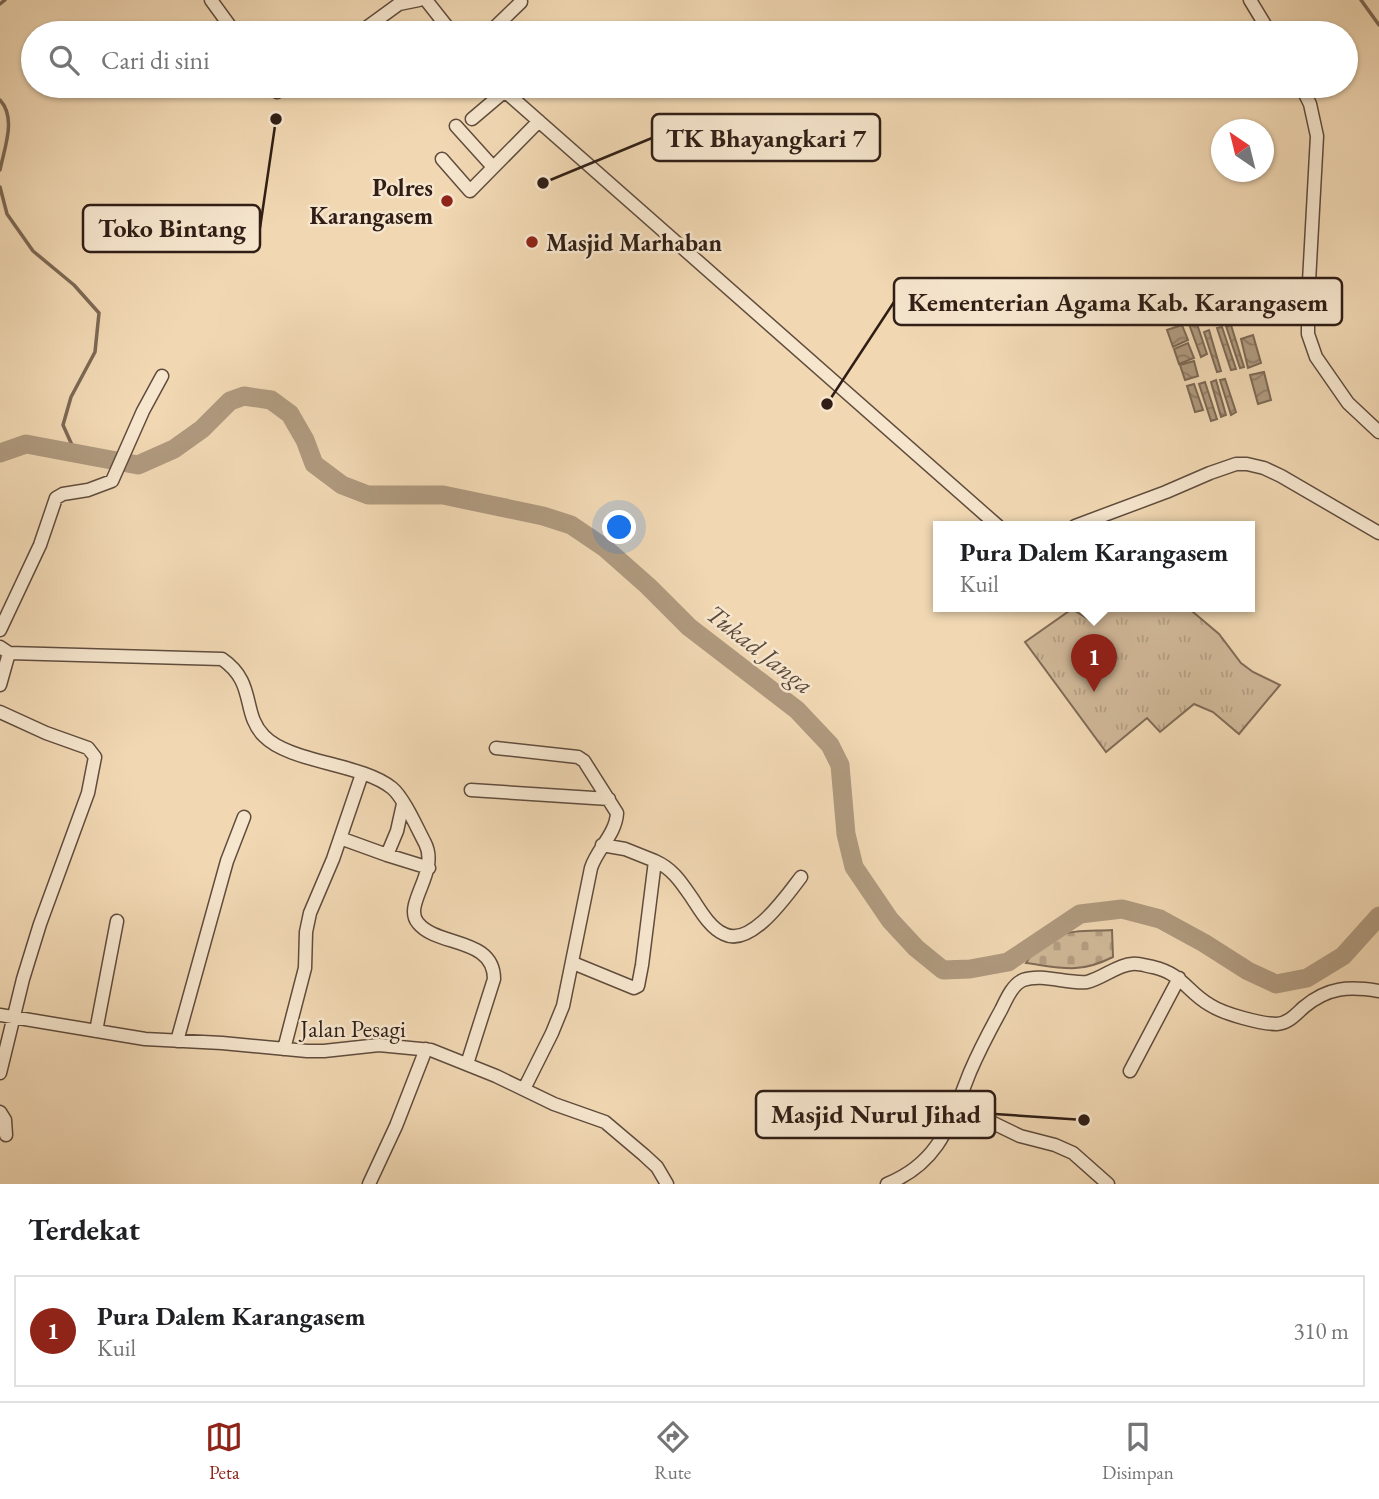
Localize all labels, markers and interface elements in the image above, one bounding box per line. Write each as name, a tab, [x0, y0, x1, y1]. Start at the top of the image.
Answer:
search box	[21, 21, 1358, 98]
icon: search	[45, 41, 83, 79]
text: Cari di sini	[101, 43, 210, 77]
callout: TK Bhayangkari 7	[652, 114, 880, 161]
north arrow	[1211, 119, 1274, 182]
text: TK Bhayangkari 7	[666, 121, 867, 155]
place label: Polres Karangasem	[310, 172, 433, 232]
marker: Polres Karangasem	[439, 193, 455, 209]
callout: Toko Bintang	[83, 205, 260, 252]
text: Toko Bintang	[98, 211, 247, 245]
place label: Masjid Marhaban	[546, 227, 722, 259]
marker: Masjid Marhaban	[524, 234, 540, 250]
callout: Kementerian Agama Kab. Karangasem	[894, 278, 1342, 325]
text: Kementerian Agama Kab. Karangasem	[908, 285, 1328, 319]
your location	[602, 510, 636, 544]
popup	[933, 521, 1255, 612]
text: Pura Dalem Karangasem	[960, 535, 1228, 569]
text: Kuil	[960, 569, 999, 599]
water label: Tukad Janga	[699, 596, 821, 702]
pin: 1	[1071, 634, 1117, 692]
street label: Jalan Pesagi	[298, 1013, 406, 1044]
callout: Masjid Nurul Jihad	[756, 1091, 995, 1138]
text: Masjid Nurul Jihad	[771, 1097, 982, 1131]
text: Terdekat	[28, 1210, 140, 1249]
text: Pura Dalem Karangasem	[97, 1299, 365, 1333]
text: 1	[47, 1316, 59, 1346]
text: 310 m	[1293, 1316, 1349, 1346]
text: Kuil	[97, 1333, 136, 1363]
tab: Peta	[205, 1418, 243, 1485]
tab: Rute	[654, 1418, 692, 1485]
tab: Disimpan	[1102, 1418, 1174, 1485]

